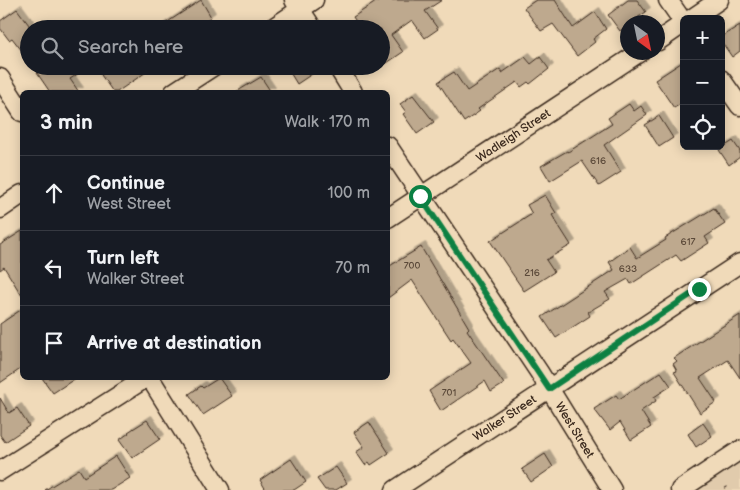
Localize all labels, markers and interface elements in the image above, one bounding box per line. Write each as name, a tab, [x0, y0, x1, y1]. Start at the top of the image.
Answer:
north arrow	[620, 15, 665, 60]
map controls	[680, 15, 725, 150]
button: +	[680, 15, 725, 60]
search box	[20, 20, 390, 75]
icon: search	[38, 34, 66, 62]
text: Search here	[78, 36, 183, 59]
button: −	[680, 60, 725, 105]
button: locate	[680, 105, 725, 150]
street label: Wadleigh Street	[473, 106, 554, 166]
text: 3 min	[40, 110, 93, 135]
text: Walk · 170 m	[284, 113, 370, 132]
house number: 616	[590, 155, 606, 167]
text: Continue	[87, 172, 165, 195]
icon: ahead	[40, 179, 68, 207]
text: 100 m	[327, 184, 370, 203]
route start	[409, 185, 432, 208]
text: West Street	[87, 195, 171, 214]
house number: 617	[681, 236, 696, 248]
text: Turn left	[87, 247, 159, 270]
icon: left	[40, 254, 68, 282]
text: 70 m	[335, 259, 370, 278]
house number: 700	[404, 260, 420, 272]
house number: 633	[619, 263, 637, 275]
house number: 216	[524, 267, 540, 279]
text: Walker Street	[87, 270, 184, 289]
route end	[688, 278, 711, 301]
icon: arrive	[40, 329, 68, 357]
text: Arrive at destination	[87, 332, 262, 355]
house number: 701	[442, 387, 456, 399]
street label: Walker Street	[470, 392, 540, 445]
street label: West Street	[551, 400, 598, 461]

